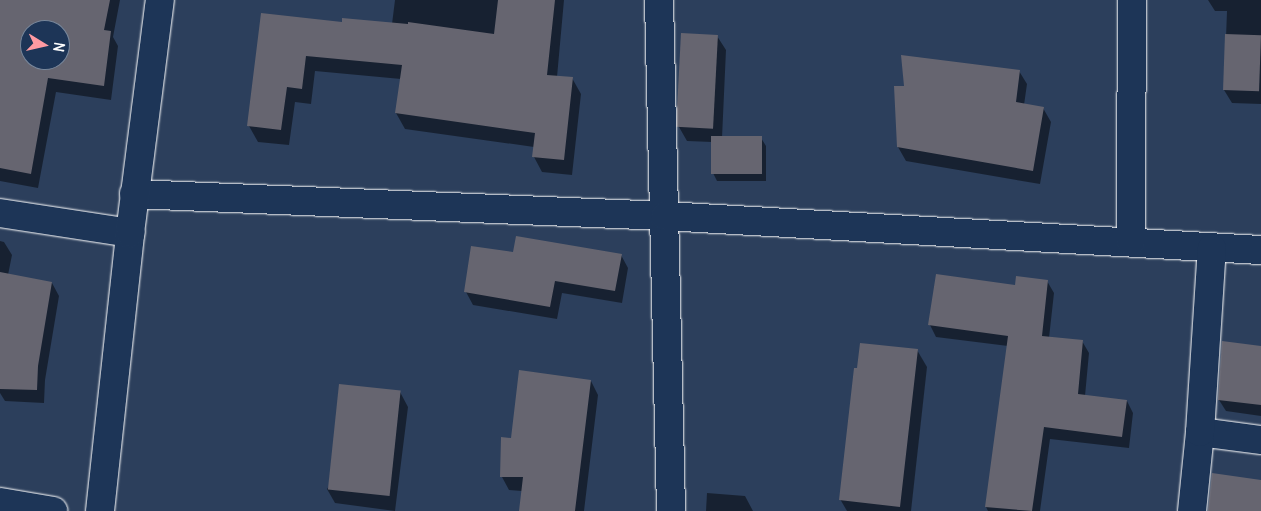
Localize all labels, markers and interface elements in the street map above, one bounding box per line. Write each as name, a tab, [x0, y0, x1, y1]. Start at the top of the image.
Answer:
north arrow	[20, 20, 70, 70]
text: N	[49, 41, 68, 53]

